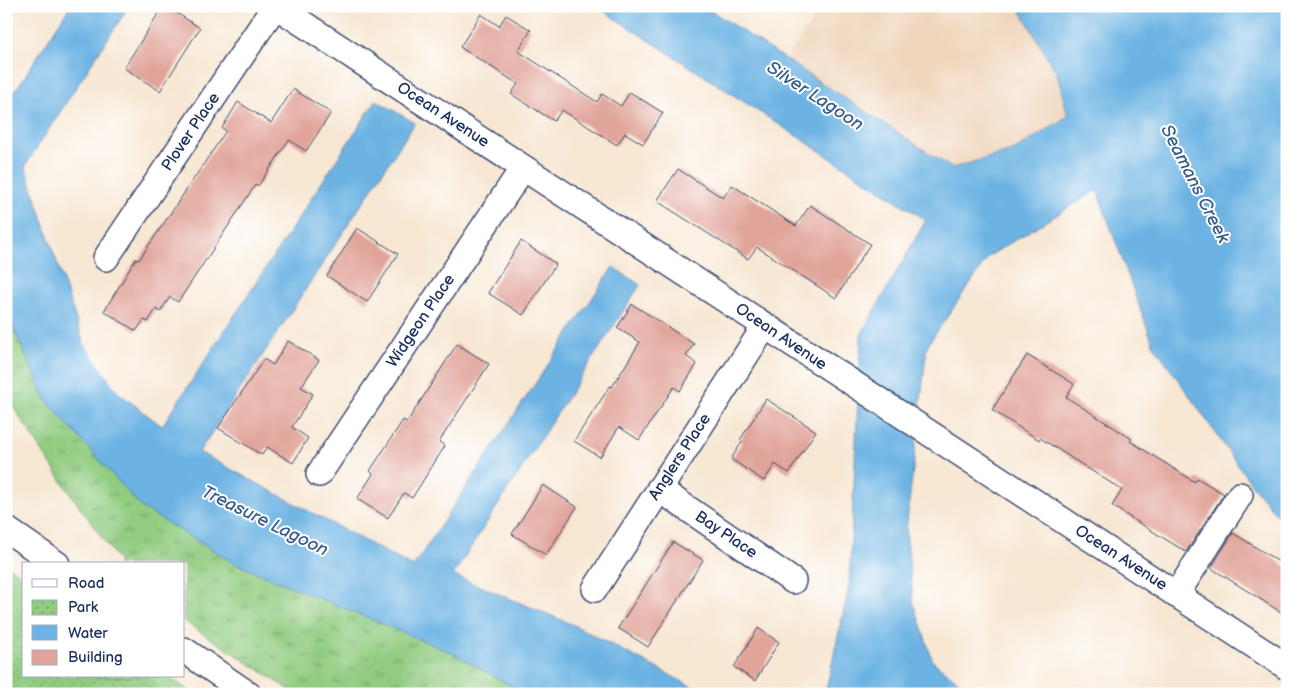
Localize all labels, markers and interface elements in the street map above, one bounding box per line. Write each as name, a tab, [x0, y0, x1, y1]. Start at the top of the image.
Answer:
water label: Silver Lagoon	[763, 57, 867, 135]
street label: Ocean Avenue	[393, 78, 493, 152]
street label: Plover Place	[158, 89, 224, 175]
water label: Seamans Creek	[1156, 121, 1234, 248]
street label: Widgeon Place	[383, 270, 459, 371]
street label: Ocean Avenue	[732, 299, 831, 375]
street label: Anglers Place	[645, 410, 715, 504]
water label: Treasure Lagoon	[198, 481, 332, 561]
street label: Bay Place	[691, 507, 761, 563]
street label: Ocean Avenue	[1071, 521, 1171, 595]
legend	[22, 562, 185, 678]
text: Road	[68, 574, 104, 593]
text: Park	[68, 598, 99, 617]
text: Water	[68, 624, 108, 643]
text: Building	[68, 648, 123, 667]

